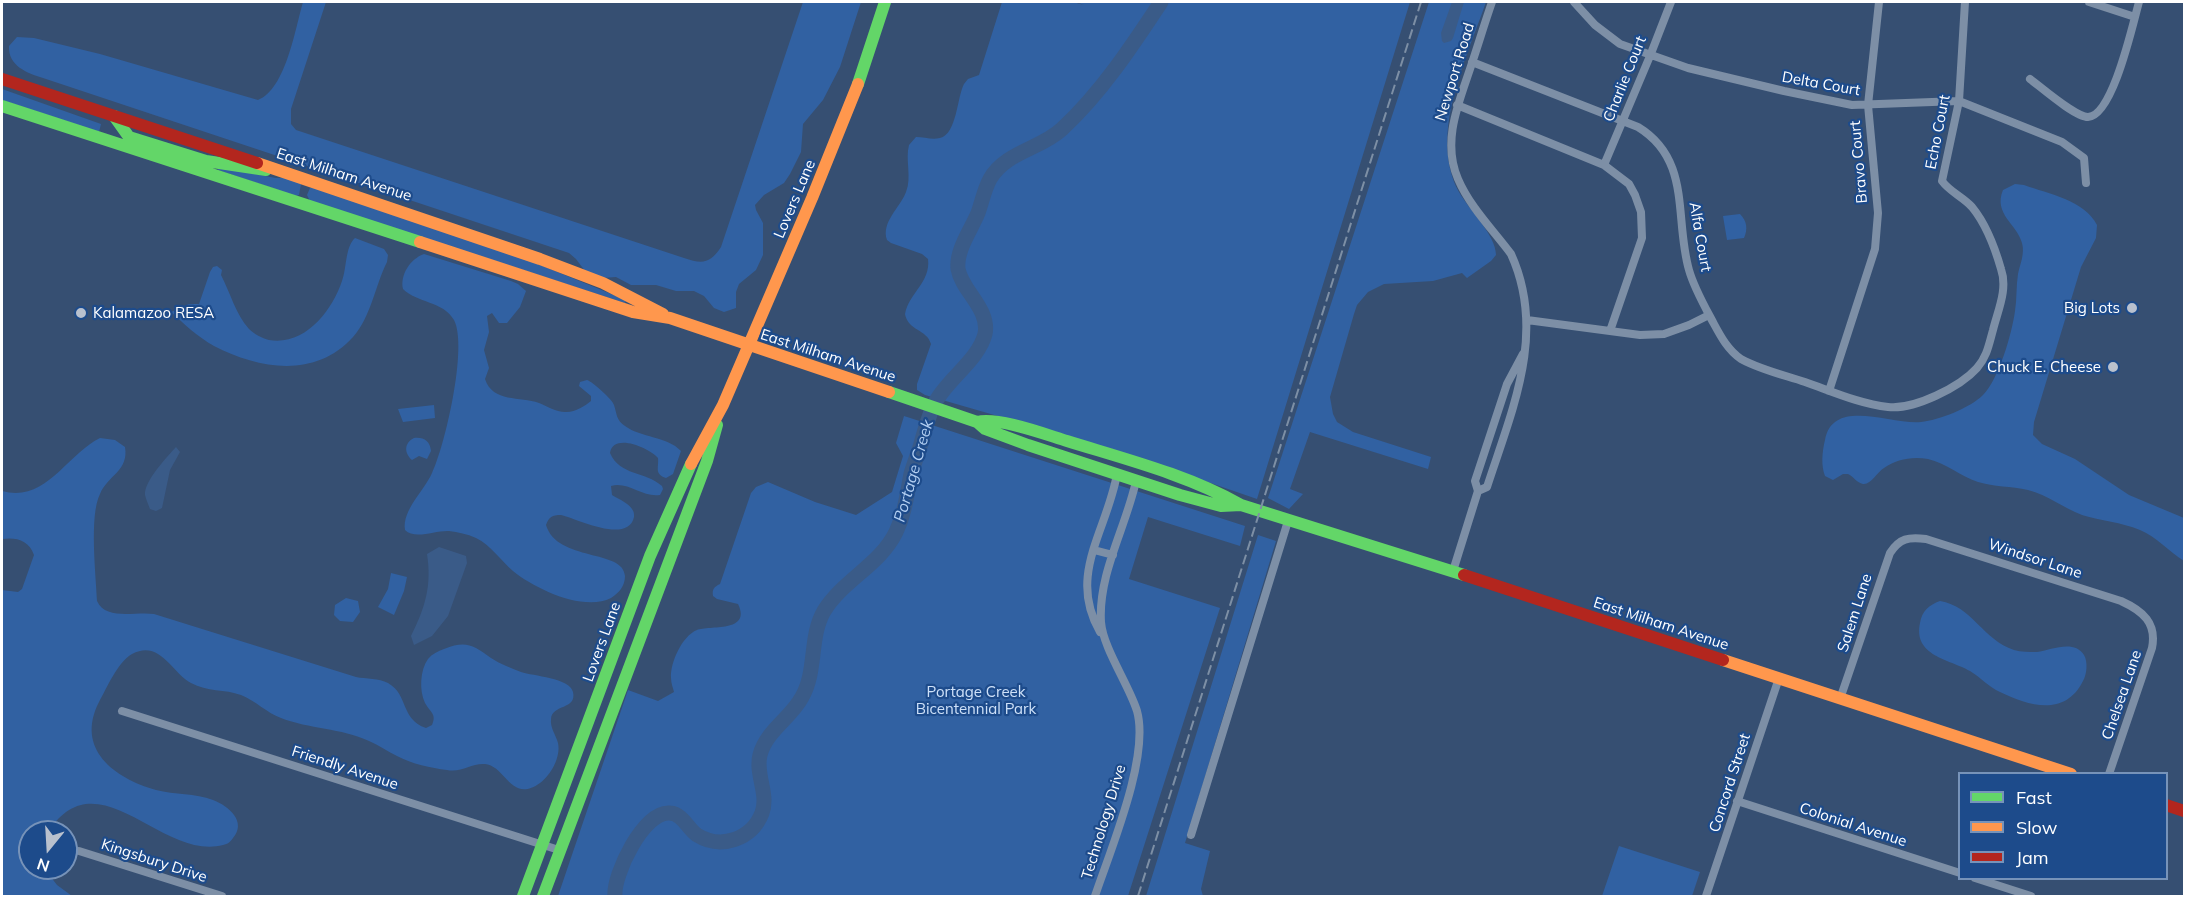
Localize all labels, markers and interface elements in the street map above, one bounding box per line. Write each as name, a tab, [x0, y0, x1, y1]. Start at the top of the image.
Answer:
street label: Newport Road	[1432, 21, 1478, 123]
street label: Charlie Court	[1600, 34, 1650, 124]
street label: Delta Court	[1780, 68, 1862, 100]
street label: Echo Court	[1922, 93, 1954, 171]
street label: Bravo Court	[1846, 120, 1872, 204]
street label: East Milham Avenue	[274, 145, 414, 205]
street label: Lovers Lane	[770, 157, 820, 241]
street label: Alfa Court	[1685, 201, 1715, 273]
place label: Big Lots	[2064, 299, 2120, 317]
marker: Big Lots	[2125, 301, 2139, 315]
place label: Kalamazoo RESA	[93, 304, 214, 322]
marker: Kalamazoo RESA	[74, 306, 88, 320]
street label: East Milham Avenue	[758, 326, 898, 386]
place label: Chuck E. Cheese	[1987, 358, 2101, 376]
marker: Chuck E. Cheese	[2106, 360, 2120, 374]
water label: Portage Creek	[890, 418, 938, 524]
street label: Windsor Lane	[1986, 535, 2084, 583]
street label: Salem Lane	[1834, 572, 1876, 654]
street label: East Milham Avenue	[1591, 594, 1731, 654]
street label: Lovers Lane	[579, 600, 625, 684]
street label: Chelsea Lane	[2098, 648, 2146, 742]
park label: Portage Creek Bicentennial Park	[916, 683, 1036, 718]
street label: Concord Street	[1706, 731, 1754, 835]
street label: Friendly Avenue	[289, 742, 401, 794]
street label: Technology Drive	[1078, 762, 1130, 882]
legend	[1958, 772, 2168, 880]
text: Fast	[2016, 786, 2052, 809]
street label: Colonial Avenue	[1797, 799, 1909, 851]
text: Slow	[2016, 816, 2057, 839]
north arrow	[18, 820, 78, 880]
street label: Kingsbury Drive	[99, 835, 209, 887]
text: Jam	[2016, 846, 2049, 869]
text: N	[34, 854, 52, 877]

